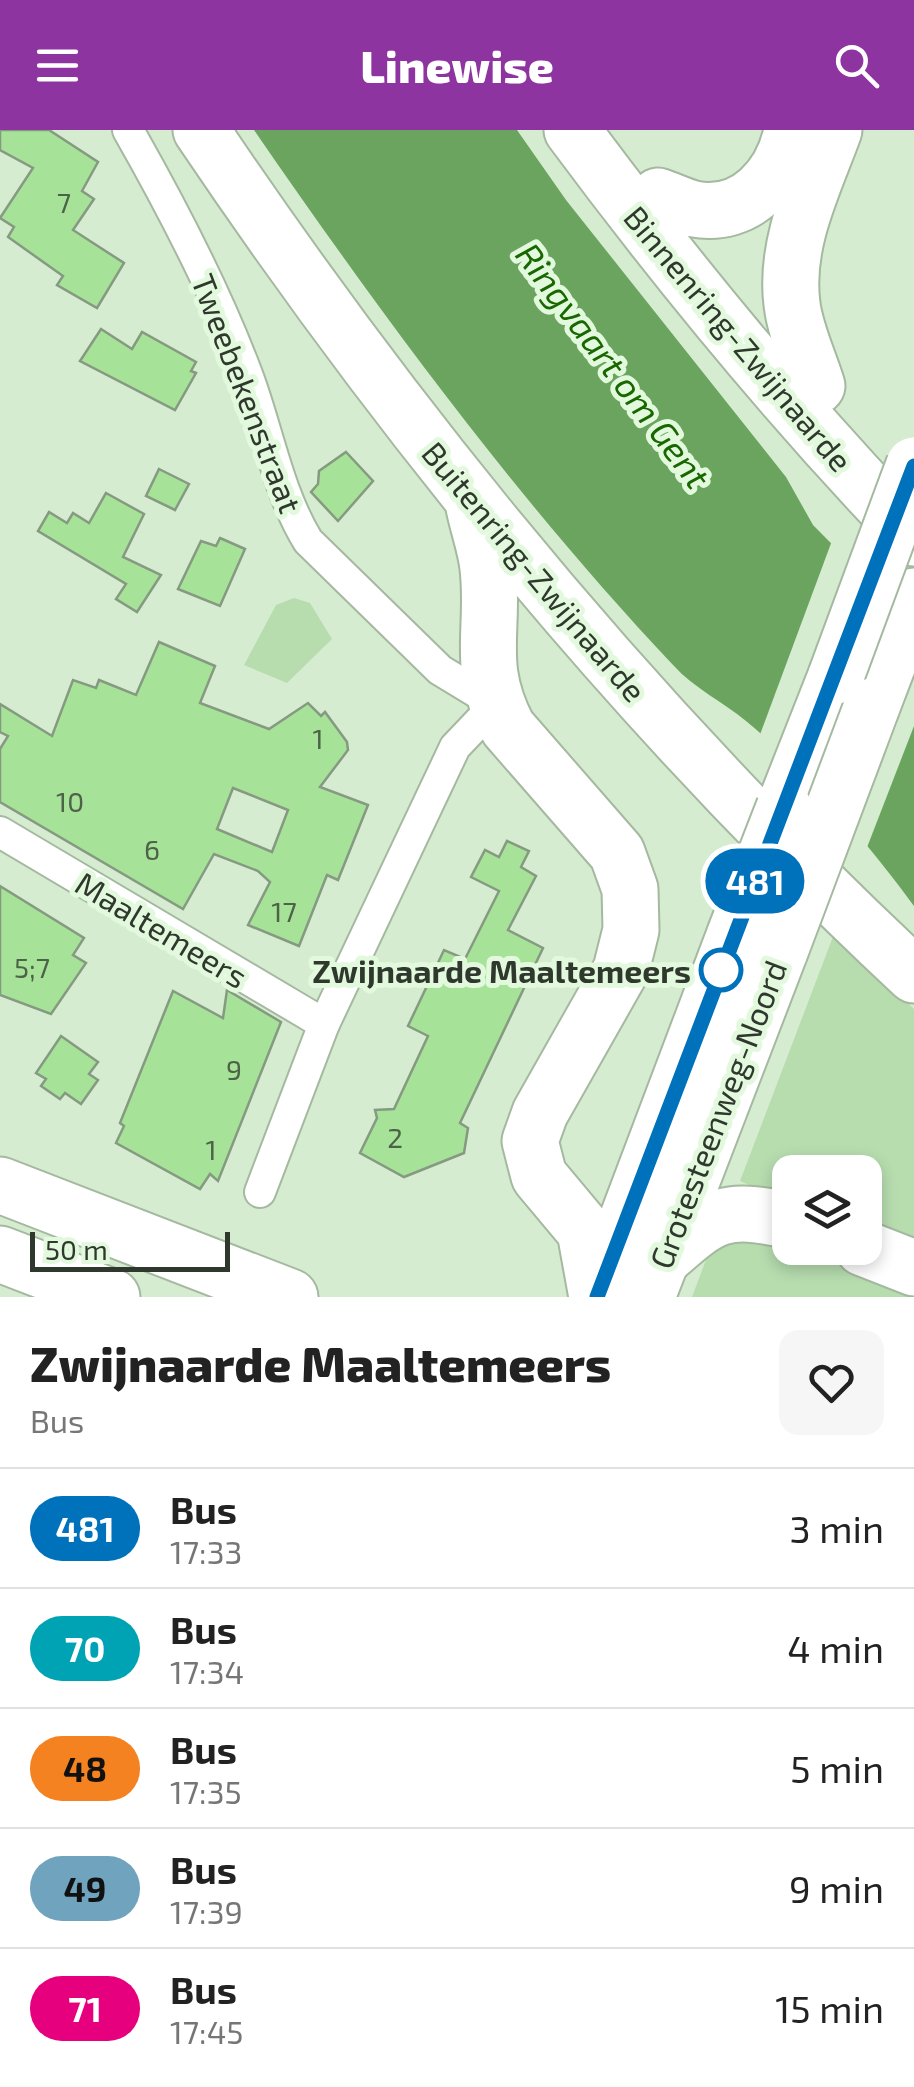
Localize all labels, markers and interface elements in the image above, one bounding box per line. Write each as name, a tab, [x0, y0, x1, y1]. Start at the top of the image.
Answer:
icon: menu	[30, 38, 85, 93]
text: Linewise	[360, 38, 554, 92]
icon: search	[829, 38, 884, 93]
house number: 7	[57, 185, 71, 219]
street label: Binnenring-Zwijnaarde	[616, 198, 861, 479]
water label: Ringvaart om Gent	[508, 234, 720, 497]
street label: Tweebekenstraat	[185, 268, 311, 518]
street label: Buitenring-Zwijnaarde	[414, 433, 655, 709]
house number: 1	[312, 721, 324, 755]
house number: 10	[56, 784, 84, 818]
house number: 6	[144, 832, 160, 866]
line badge: 481	[698, 848, 812, 914]
text: 481	[725, 860, 785, 902]
street label: Maaltemeers	[69, 863, 255, 995]
house number: 17	[271, 894, 297, 928]
marker: Zwijnaarde Maaltemeers	[700, 949, 742, 991]
house number: 5;7	[14, 950, 50, 984]
place label: Zwijnaarde Maaltemeers	[312, 951, 691, 989]
street label: Grotesteenweg-Noord	[641, 955, 793, 1273]
house number: 9	[226, 1052, 242, 1086]
house number: 2	[387, 1120, 403, 1154]
house number: 1	[205, 1132, 217, 1166]
map controls	[772, 1155, 882, 1265]
button: layers	[772, 1155, 882, 1265]
scale bar	[30, 1227, 230, 1272]
text: 50 m	[45, 1232, 108, 1266]
button: heart	[779, 1330, 884, 1435]
text: Zwijnaarde Maaltemeers	[30, 1334, 611, 1392]
text: Bus	[30, 1401, 84, 1439]
text: Bus	[170, 1486, 237, 1532]
text: 3 min	[790, 1505, 884, 1551]
text: 481	[55, 1507, 115, 1549]
text: 17:33	[170, 1532, 242, 1570]
text: Bus	[170, 1606, 237, 1652]
text: 4 min	[787, 1625, 884, 1671]
text: 70	[65, 1627, 105, 1669]
text: 17:34	[170, 1652, 244, 1690]
text: Bus	[170, 1726, 237, 1772]
text: 5 min	[790, 1745, 884, 1791]
text: 48	[63, 1747, 107, 1789]
text: 17:35	[170, 1772, 242, 1810]
text: Bus	[170, 1846, 237, 1892]
text: 9 min	[789, 1865, 884, 1911]
text: 49	[64, 1867, 106, 1909]
text: 17:39	[170, 1892, 243, 1930]
text: Bus	[170, 1966, 237, 2012]
text: 15 min	[775, 1985, 884, 2031]
text: 71	[68, 1987, 102, 2029]
text: 17:45	[170, 2012, 244, 2050]

